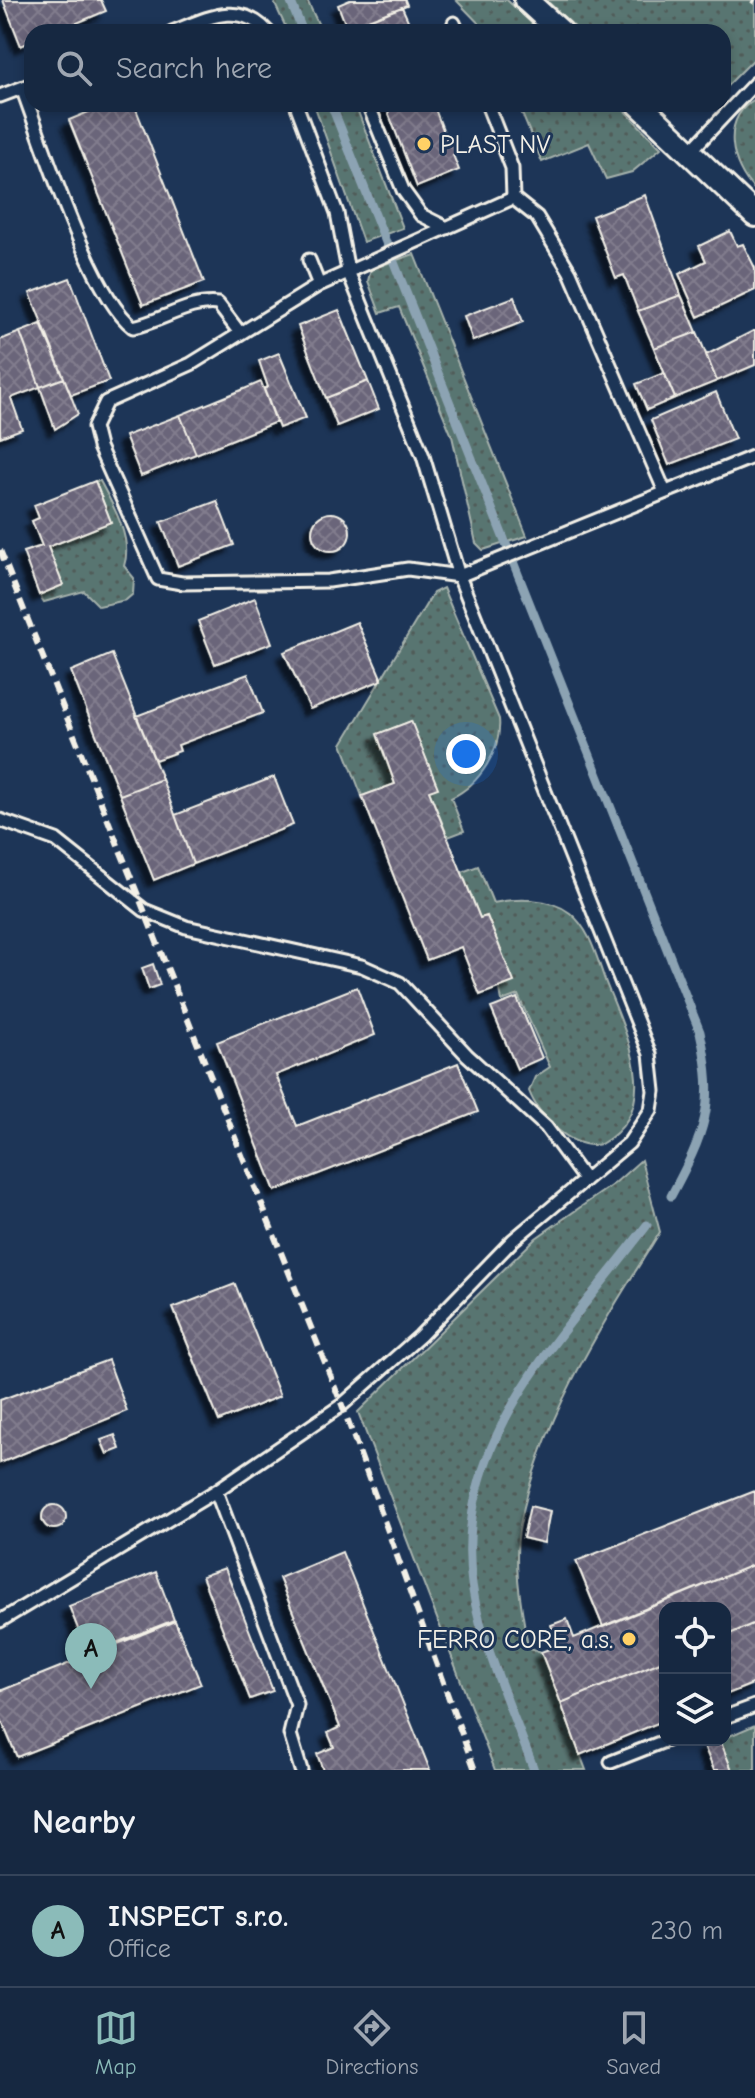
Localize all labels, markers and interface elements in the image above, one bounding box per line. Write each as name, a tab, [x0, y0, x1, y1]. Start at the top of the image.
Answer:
search box	[24, 24, 731, 112]
icon: search	[52, 46, 96, 90]
text: Search here	[116, 51, 272, 86]
place label: PLAST NV	[440, 130, 550, 160]
marker: PLAST NV	[415, 135, 433, 153]
your location	[446, 734, 486, 774]
map controls	[659, 1602, 731, 1746]
button: locate	[659, 1602, 731, 1674]
pin: A	[65, 1623, 117, 1689]
place label: FERRO CORE, a.s.	[417, 1625, 613, 1655]
marker: FERRO CORE, a.s.	[620, 1630, 638, 1648]
button: layers	[659, 1674, 731, 1746]
text: Nearby	[32, 1802, 135, 1842]
text: INSPECT s.r.o.	[108, 1899, 289, 1934]
text: A	[51, 1916, 65, 1946]
text: 230 m	[650, 1916, 723, 1946]
text: Office	[108, 1934, 171, 1964]
tab: Map	[94, 2006, 138, 2080]
tab: Directions	[326, 2006, 419, 2080]
tab: Saved	[606, 2006, 661, 2080]

